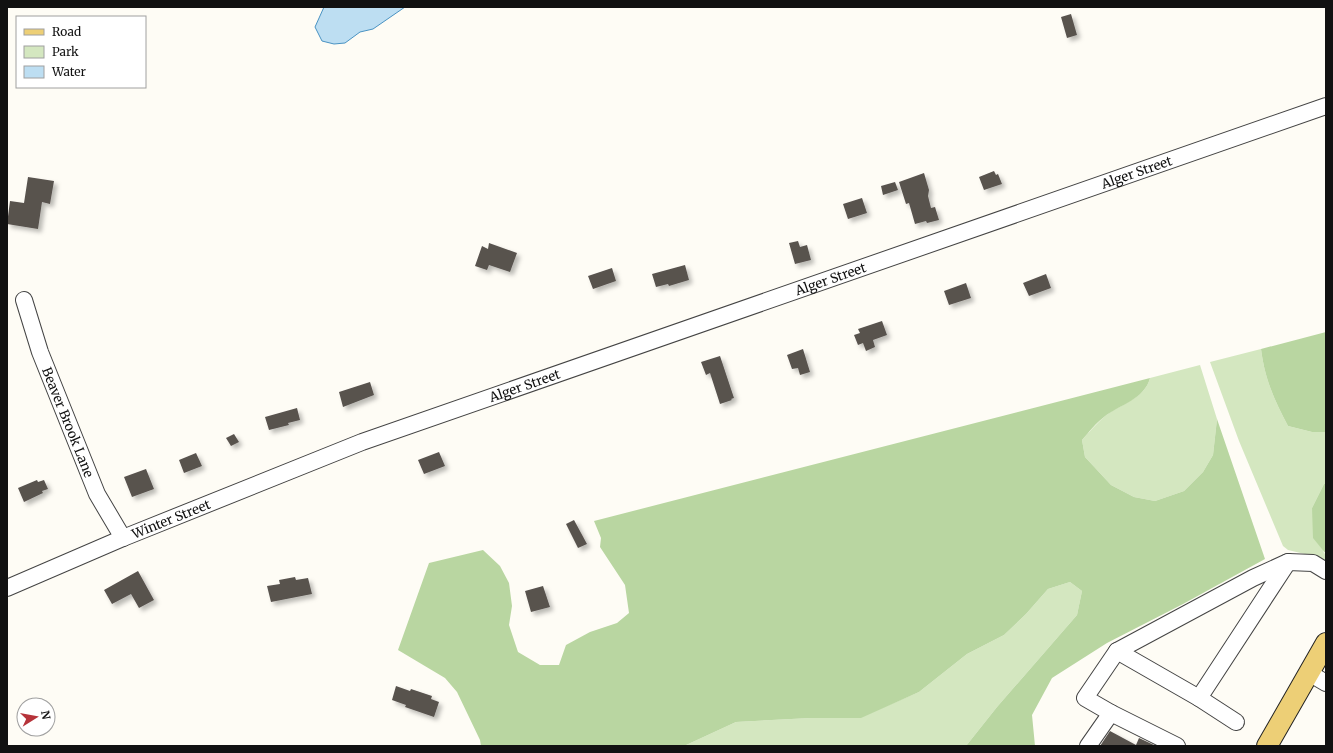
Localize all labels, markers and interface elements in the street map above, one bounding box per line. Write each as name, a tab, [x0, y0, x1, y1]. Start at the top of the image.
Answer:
legend	[16, 16, 146, 88]
text: Road	[52, 24, 81, 39]
text: Park	[52, 44, 79, 59]
text: Water	[51, 64, 87, 79]
street label: Alger Street	[1098, 152, 1174, 193]
street label: Alger Street	[792, 259, 868, 300]
street label: Beaver Brook Lane	[38, 365, 98, 480]
street label: Alger Street	[486, 366, 562, 406]
street label: Winter Street	[128, 496, 213, 543]
north arrow	[16, 697, 56, 737]
text: N	[38, 709, 54, 721]

